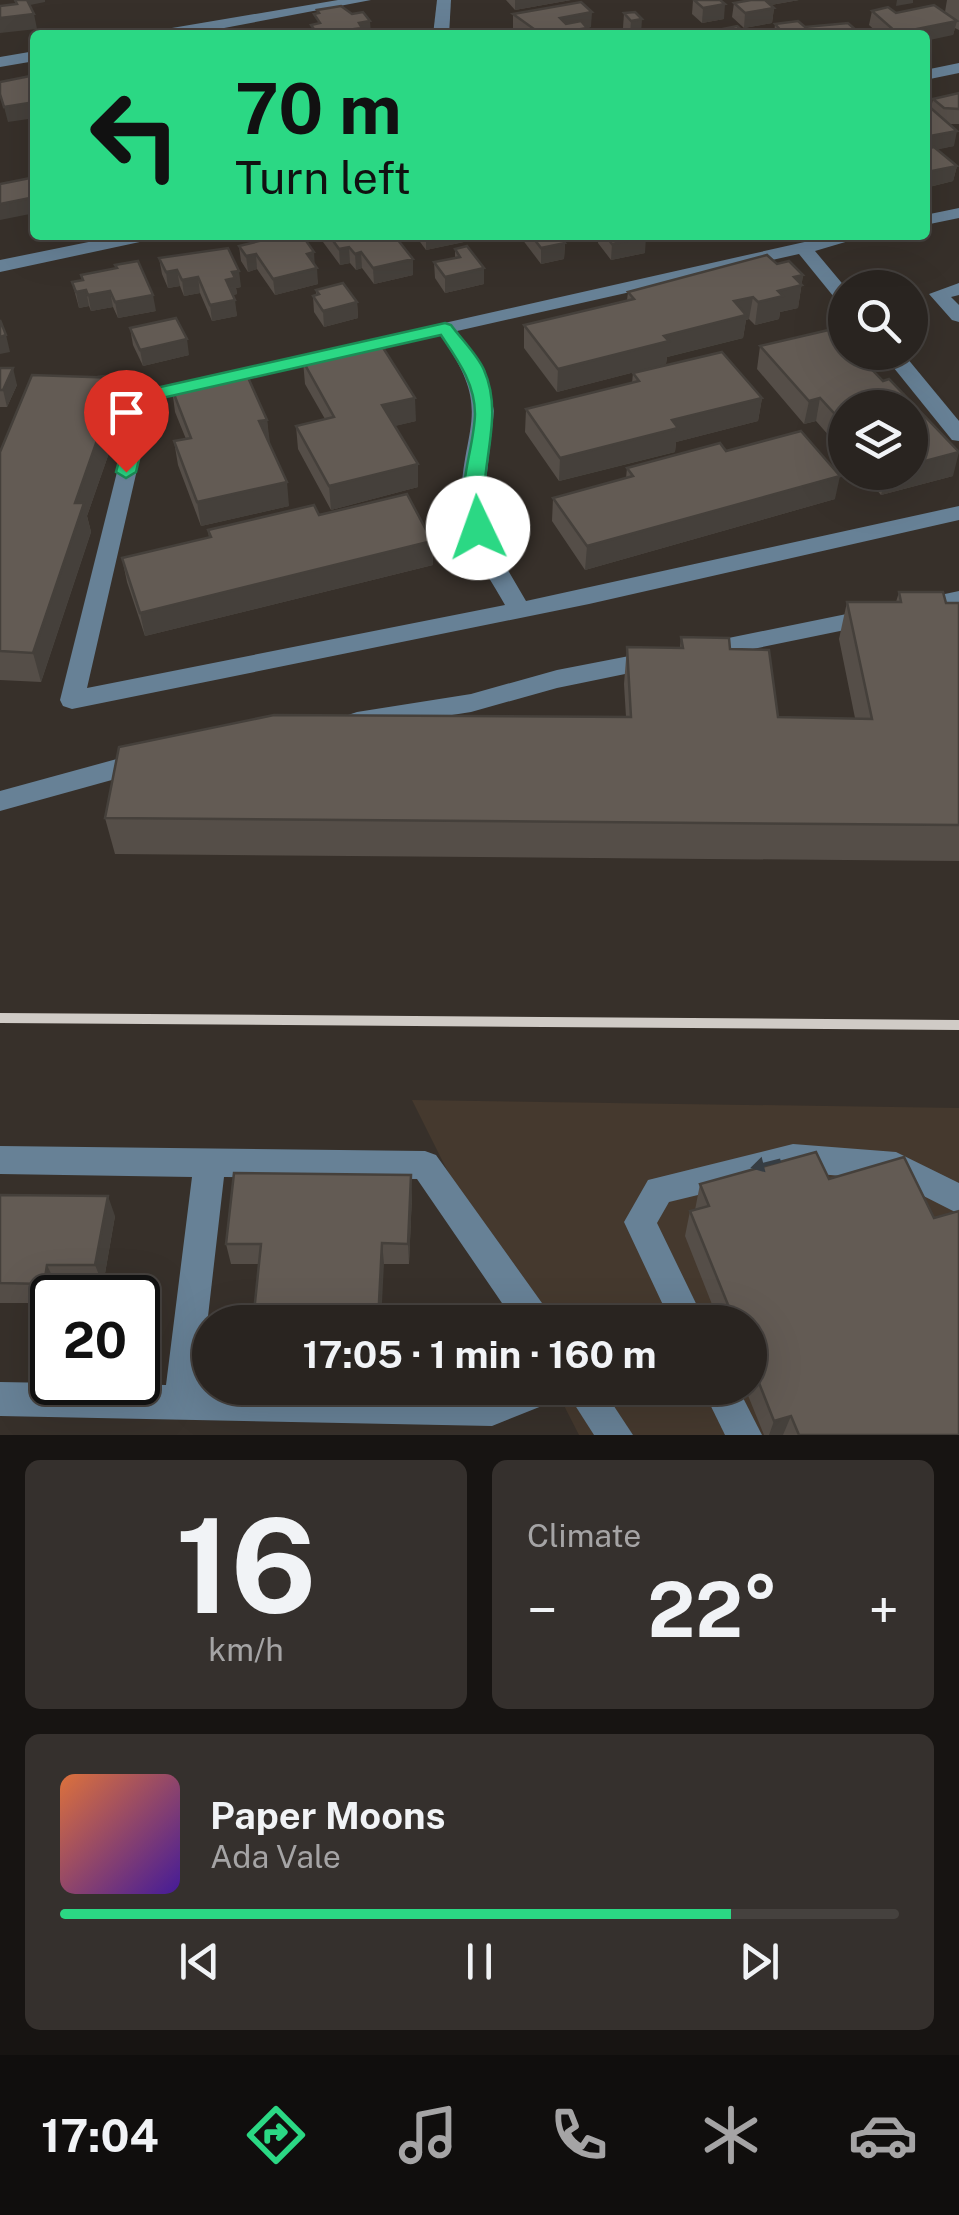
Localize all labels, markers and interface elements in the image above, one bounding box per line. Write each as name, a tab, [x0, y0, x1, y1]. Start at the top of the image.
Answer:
text: 70 m	[235, 67, 402, 150]
icon: left	[70, 70, 200, 200]
text: Turn left	[235, 151, 411, 204]
map controls	[828, 270, 928, 490]
button: search	[828, 270, 928, 370]
pin	[84, 370, 169, 473]
icon: arrive	[99, 385, 154, 440]
button: layers	[828, 390, 928, 490]
position arrow	[426, 476, 530, 580]
one-way arrow	[750, 1157, 781, 1173]
speed limit sign: 20	[30, 1275, 160, 1405]
text: 17:05 · 1 min · 160 m	[302, 1332, 657, 1377]
text: 16	[175, 1490, 317, 1642]
text: Climate	[527, 1517, 641, 1554]
text: 22°	[648, 1566, 778, 1654]
text: −	[527, 1578, 558, 1642]
text: +	[869, 1578, 899, 1642]
text: km/h	[208, 1631, 284, 1668]
text: Paper Moons	[210, 1793, 445, 1838]
text: Ada Vale	[210, 1838, 341, 1875]
icon: previous	[172, 1934, 227, 1989]
icon: pause	[452, 1934, 507, 1989]
icon: next	[732, 1934, 787, 1989]
icon: directions	[241, 2100, 311, 2170]
icon: music	[393, 2100, 463, 2170]
icon: phone	[544, 2100, 614, 2170]
icon: climate	[696, 2100, 766, 2170]
icon: car	[848, 2100, 918, 2170]
text: 17:04	[41, 2109, 159, 2162]

